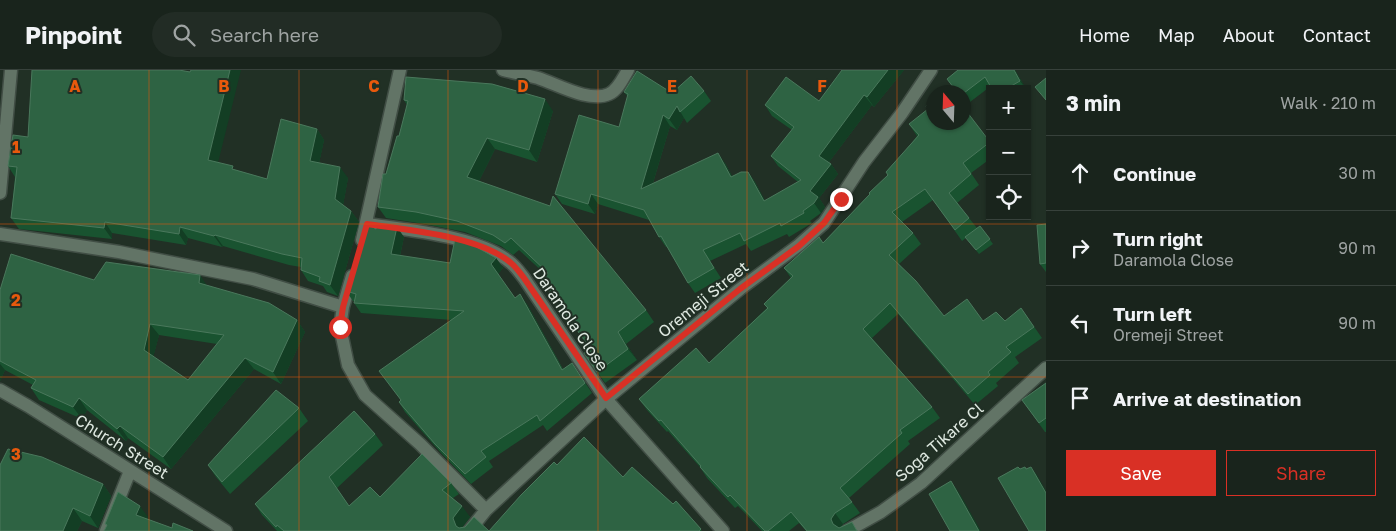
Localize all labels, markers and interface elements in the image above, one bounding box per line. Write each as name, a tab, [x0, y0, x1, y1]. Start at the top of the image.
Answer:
search box	[152, 12, 502, 57]
text: Pinpoint	[25, 20, 122, 49]
icon: search	[170, 21, 198, 49]
text: Search here	[210, 23, 319, 46]
text: Home	[1079, 24, 1130, 46]
text: Map	[1158, 24, 1195, 46]
text: About	[1223, 24, 1275, 46]
text: Contact	[1303, 24, 1371, 46]
text: A	[69, 76, 81, 96]
text: B	[218, 76, 230, 96]
text: C	[368, 76, 380, 96]
text: D	[517, 76, 529, 96]
text: E	[667, 76, 677, 96]
text: F	[817, 76, 827, 96]
north arrow	[926, 85, 971, 130]
map controls	[986, 85, 1031, 220]
button: +	[986, 85, 1031, 130]
text: 3 min	[1066, 90, 1121, 116]
text: Walk · 210 m	[1280, 93, 1376, 113]
button: −	[986, 130, 1031, 175]
text: 1	[12, 137, 20, 157]
icon: ahead	[1066, 159, 1094, 187]
text: Continue	[1113, 162, 1196, 185]
text: 30 m	[1339, 163, 1376, 183]
button: locate	[986, 175, 1031, 220]
route end	[830, 188, 853, 211]
text: Turn right	[1113, 227, 1203, 250]
icon: right	[1066, 234, 1094, 262]
text: 90 m	[1338, 238, 1376, 258]
text: Daramola Close	[1113, 250, 1233, 270]
street label: Oremeji Street	[654, 256, 752, 342]
street label: Daramola Close	[529, 263, 613, 375]
text: 2	[11, 290, 21, 310]
text: Turn left	[1113, 302, 1192, 325]
icon: left	[1066, 309, 1094, 337]
text: 90 m	[1338, 313, 1376, 333]
route start	[329, 316, 352, 339]
text: Oremeji Street	[1113, 325, 1224, 345]
icon: arrive	[1066, 384, 1094, 412]
text: Arrive at destination	[1113, 387, 1301, 410]
street label: Soga Tikare Cl	[891, 398, 987, 486]
street label: Church Street	[72, 409, 172, 483]
text: 3	[11, 444, 21, 464]
button: Save	[1066, 450, 1216, 496]
button: Share	[1226, 450, 1376, 496]

